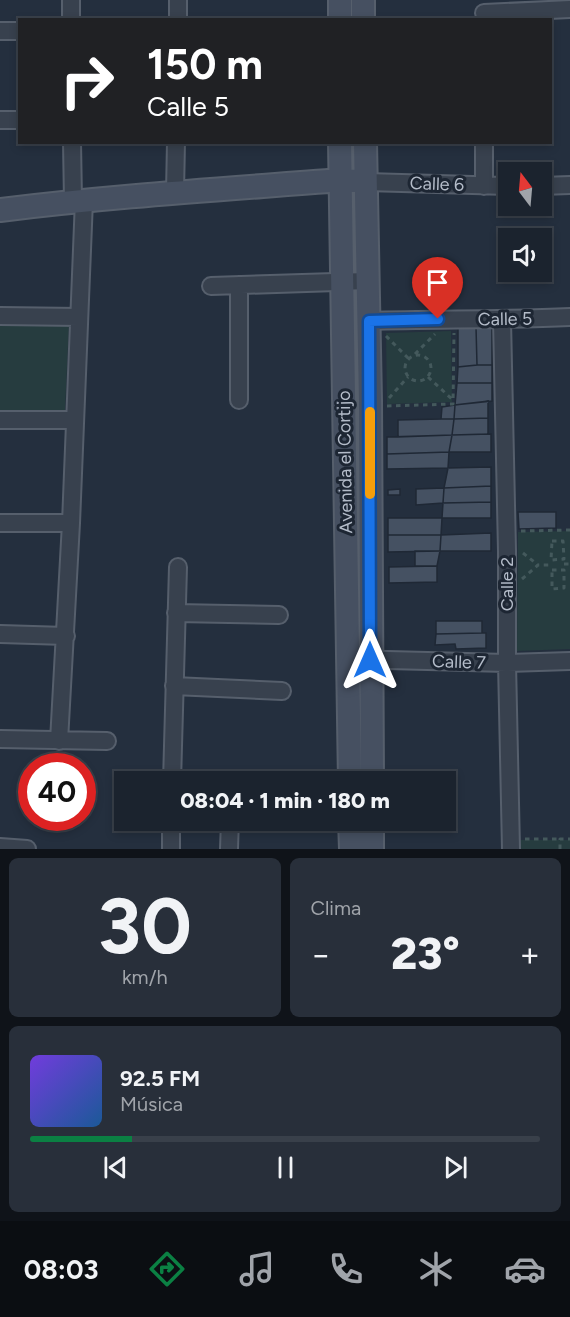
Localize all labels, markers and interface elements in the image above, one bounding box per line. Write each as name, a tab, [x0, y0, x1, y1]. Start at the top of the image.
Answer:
text: 150 m	[147, 39, 263, 90]
icon: right	[48, 42, 126, 120]
text: Calle 5	[147, 90, 229, 123]
north arrow	[498, 162, 552, 216]
map controls	[498, 162, 552, 282]
street label: Calle 6	[409, 172, 465, 196]
button: sound	[498, 228, 552, 282]
pin	[412, 257, 463, 319]
icon: arrive	[421, 266, 454, 299]
street label: Calle 5	[477, 308, 533, 330]
street label: Avenida el Cortijo	[333, 390, 357, 534]
street label: Calle 2	[496, 557, 518, 611]
position arrow	[338, 628, 402, 692]
street label: Calle 7	[432, 650, 487, 674]
speed limit sign: 40	[18, 753, 96, 831]
text: 08:04 · 1 min · 180 m	[180, 787, 390, 814]
text: 30	[98, 879, 192, 973]
text: Clima	[311, 896, 361, 920]
text: 23°	[391, 926, 460, 980]
text: −	[311, 935, 331, 974]
text: +	[519, 935, 540, 974]
text: km/h	[122, 965, 168, 989]
text: 92.5 FM	[120, 1065, 200, 1092]
text: Música	[120, 1092, 183, 1116]
icon: previous	[99, 1151, 132, 1184]
icon: pause	[269, 1151, 302, 1184]
icon: next	[439, 1151, 472, 1184]
icon: directions	[146, 1248, 188, 1290]
icon: music	[236, 1248, 278, 1290]
icon: phone	[325, 1248, 367, 1290]
icon: climate	[415, 1248, 457, 1290]
icon: car	[504, 1248, 546, 1290]
text: 08:03	[24, 1253, 98, 1286]

